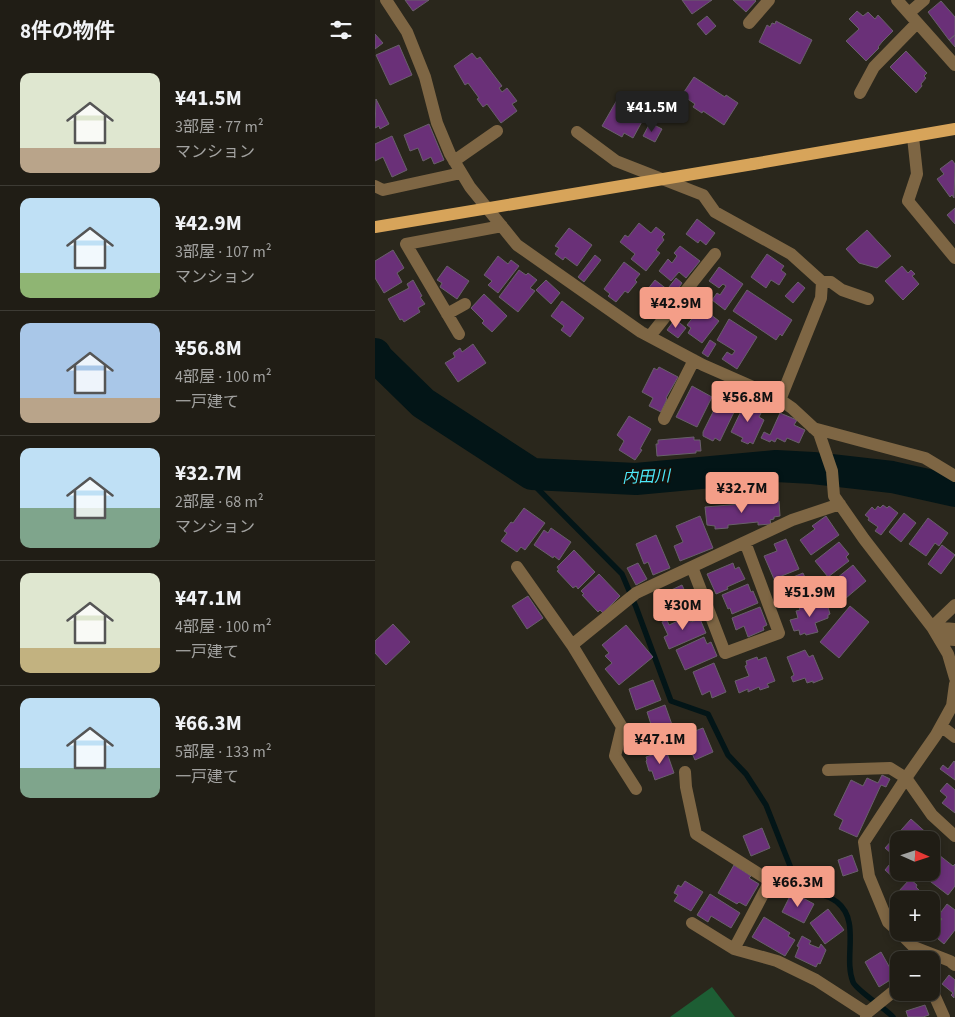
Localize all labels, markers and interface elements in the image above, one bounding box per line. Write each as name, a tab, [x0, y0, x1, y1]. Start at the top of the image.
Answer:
text: 8件の物件	[20, 16, 115, 46]
icon: filters	[327, 16, 355, 44]
text: ¥41.5M	[175, 83, 242, 113]
pin: ¥41.5M	[611, 90, 693, 133]
icon: home	[60, 93, 120, 153]
text: ¥41.5M	[627, 96, 677, 118]
text: 3部屋 · 77 m²	[175, 116, 264, 138]
text: マンション	[175, 141, 255, 163]
text: ¥42.9M	[175, 208, 242, 238]
icon: home	[60, 218, 120, 278]
text: 3部屋 · 107 m²	[175, 241, 272, 263]
text: マンション	[175, 266, 255, 288]
pin: ¥42.9M	[635, 286, 717, 329]
text: ¥42.9M	[651, 292, 701, 314]
text: ¥56.8M	[175, 333, 242, 363]
icon: home	[60, 343, 120, 403]
text: 4部屋 · 100 m²	[175, 366, 272, 388]
pin: ¥56.8M	[707, 380, 789, 423]
text: ¥56.8M	[723, 386, 773, 408]
text: 一戸建て	[175, 391, 239, 413]
text: ¥32.7M	[175, 458, 242, 488]
water label: 内田川	[622, 465, 672, 489]
icon: home	[60, 468, 120, 528]
pin: ¥32.7M	[701, 472, 783, 514]
text: ¥32.7M	[717, 477, 767, 499]
text: 2部屋 · 68 m²	[175, 491, 264, 513]
text: マンション	[175, 516, 255, 538]
pin: ¥51.9M	[769, 576, 851, 618]
text: ¥51.9M	[785, 581, 835, 603]
text: ¥47.1M	[175, 583, 242, 613]
pin: ¥30M	[653, 588, 713, 631]
icon: home	[60, 593, 120, 653]
text: ¥30M	[664, 594, 702, 616]
text: 4部屋 · 100 m²	[175, 616, 272, 638]
text: 一戸建て	[175, 641, 239, 663]
text: ¥66.3M	[175, 708, 242, 738]
icon: home	[60, 718, 120, 778]
pin: ¥47.1M	[619, 722, 701, 765]
text: ¥47.1M	[635, 728, 685, 750]
text: 5部屋 · 133 m²	[175, 741, 272, 763]
text: 一戸建て	[175, 766, 239, 788]
north arrow	[890, 831, 940, 881]
map controls	[890, 831, 940, 1001]
pin: ¥66.3M	[757, 866, 839, 908]
text: ¥66.3M	[773, 871, 823, 893]
button: +	[890, 891, 940, 941]
button: −	[890, 951, 940, 1001]

